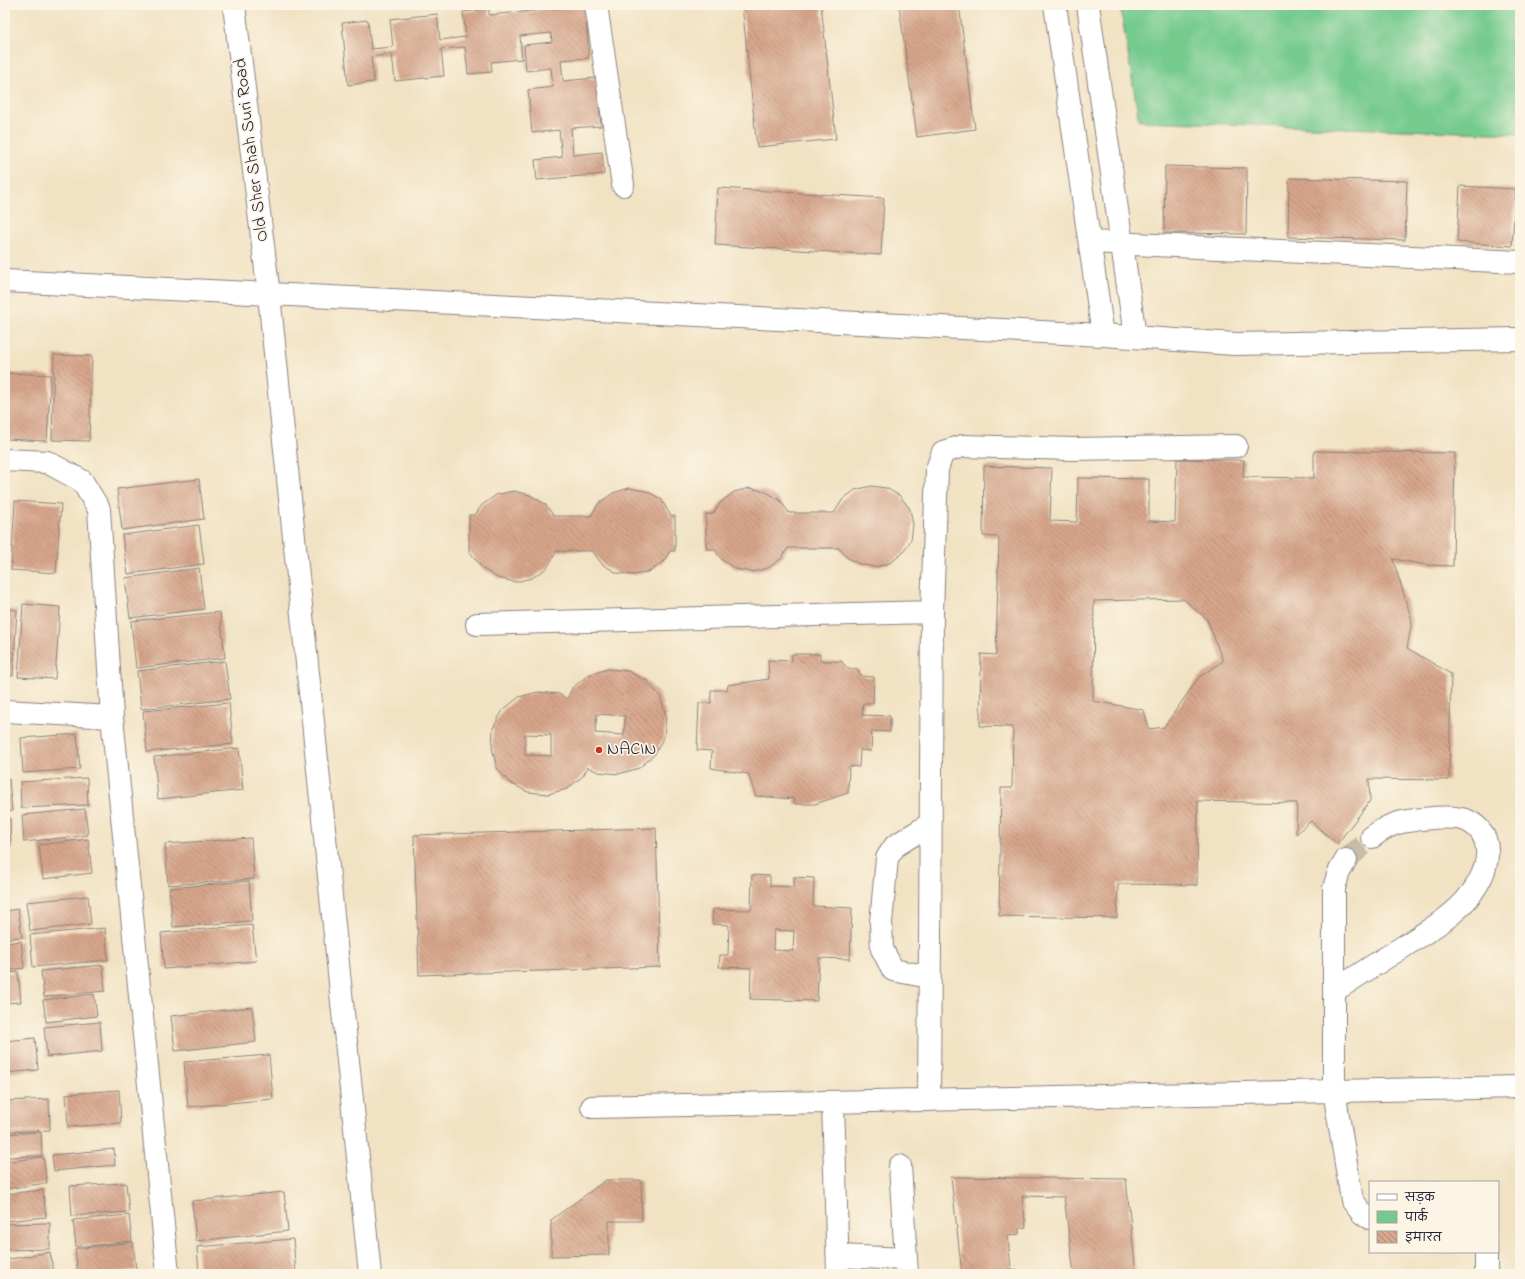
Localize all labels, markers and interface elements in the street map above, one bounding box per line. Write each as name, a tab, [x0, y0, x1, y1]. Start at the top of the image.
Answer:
street label: Old Sher Shah Suri Road	[228, 57, 276, 243]
place label: NACIN	[607, 737, 657, 763]
marker: NACIN	[594, 745, 604, 755]
legend	[1369, 1181, 1499, 1253]
text: सड़क	[1404, 1189, 1436, 1207]
text: पार्क	[1404, 1207, 1429, 1227]
text: इमारत	[1405, 1229, 1443, 1247]

